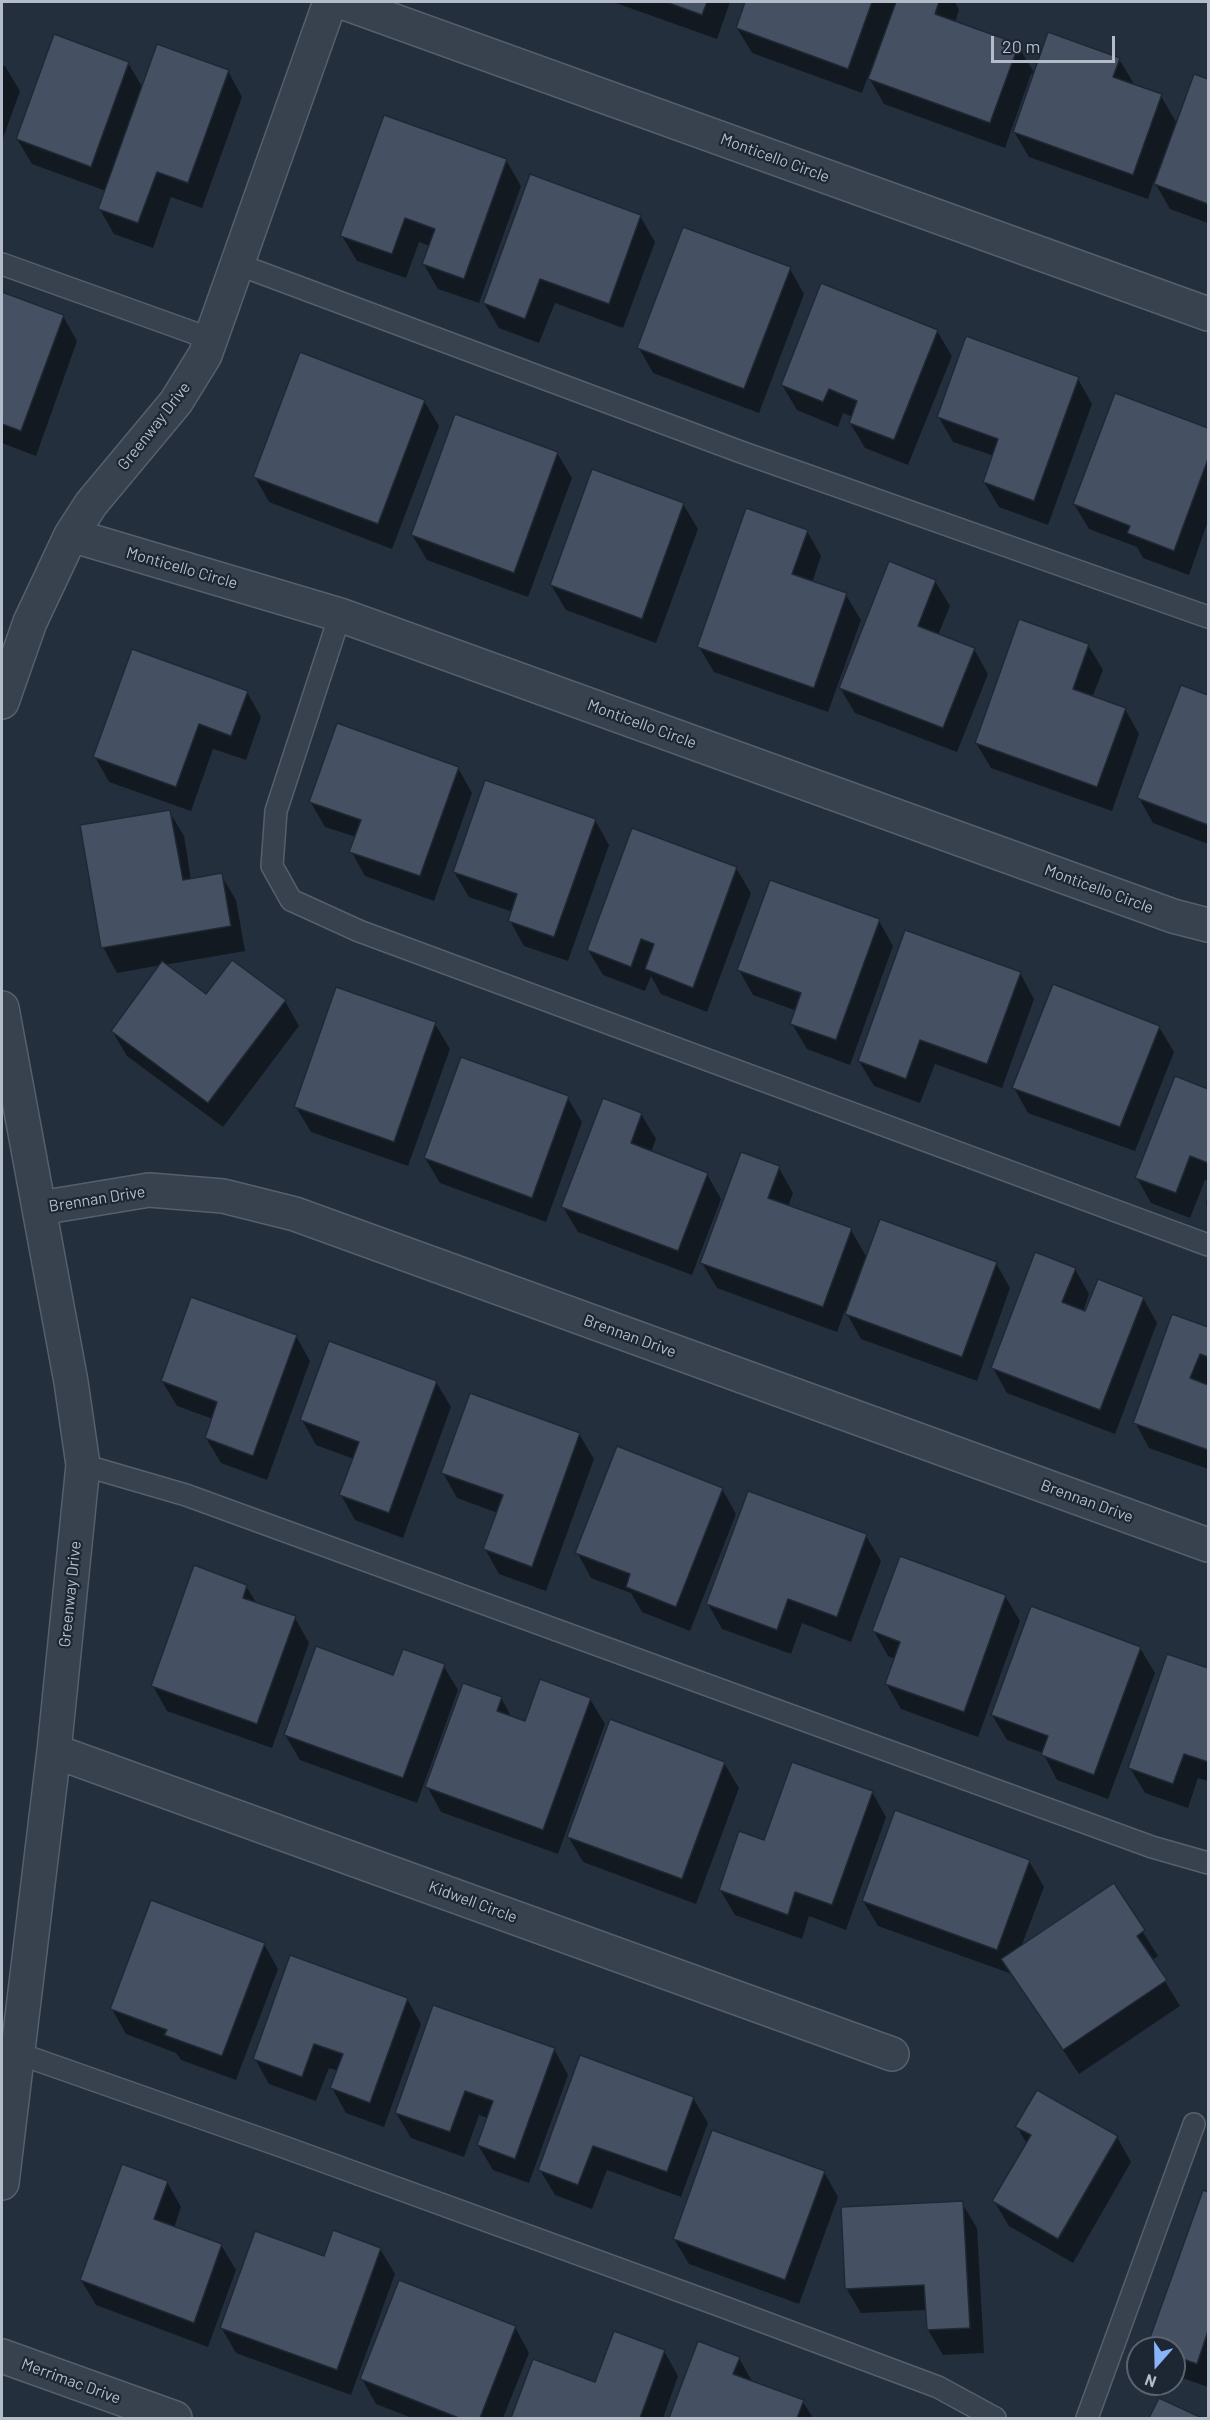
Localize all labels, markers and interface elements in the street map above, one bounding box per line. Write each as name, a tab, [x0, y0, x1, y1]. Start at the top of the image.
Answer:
scale bar	[994, 24, 1118, 62]
text: 20 m	[1002, 35, 1040, 57]
street label: Monticello Circle	[718, 129, 832, 187]
street label: Greenway Drive	[114, 378, 194, 474]
street label: Monticello Circle	[124, 543, 240, 593]
street label: Monticello Circle	[585, 695, 699, 753]
street label: Monticello Circle	[1042, 860, 1156, 918]
street label: Brennan Drive	[47, 1182, 147, 1216]
street label: Brennan Drive	[581, 1310, 679, 1362]
street label: Brennan Drive	[1038, 1475, 1136, 1527]
street label: Greenway Drive	[55, 1540, 85, 1648]
street label: Kidwell Circle	[426, 1877, 520, 1927]
north arrow	[1126, 2336, 1186, 2396]
street label: Merrimac Drive	[19, 2354, 123, 2408]
text: N	[1142, 2371, 1159, 2392]

